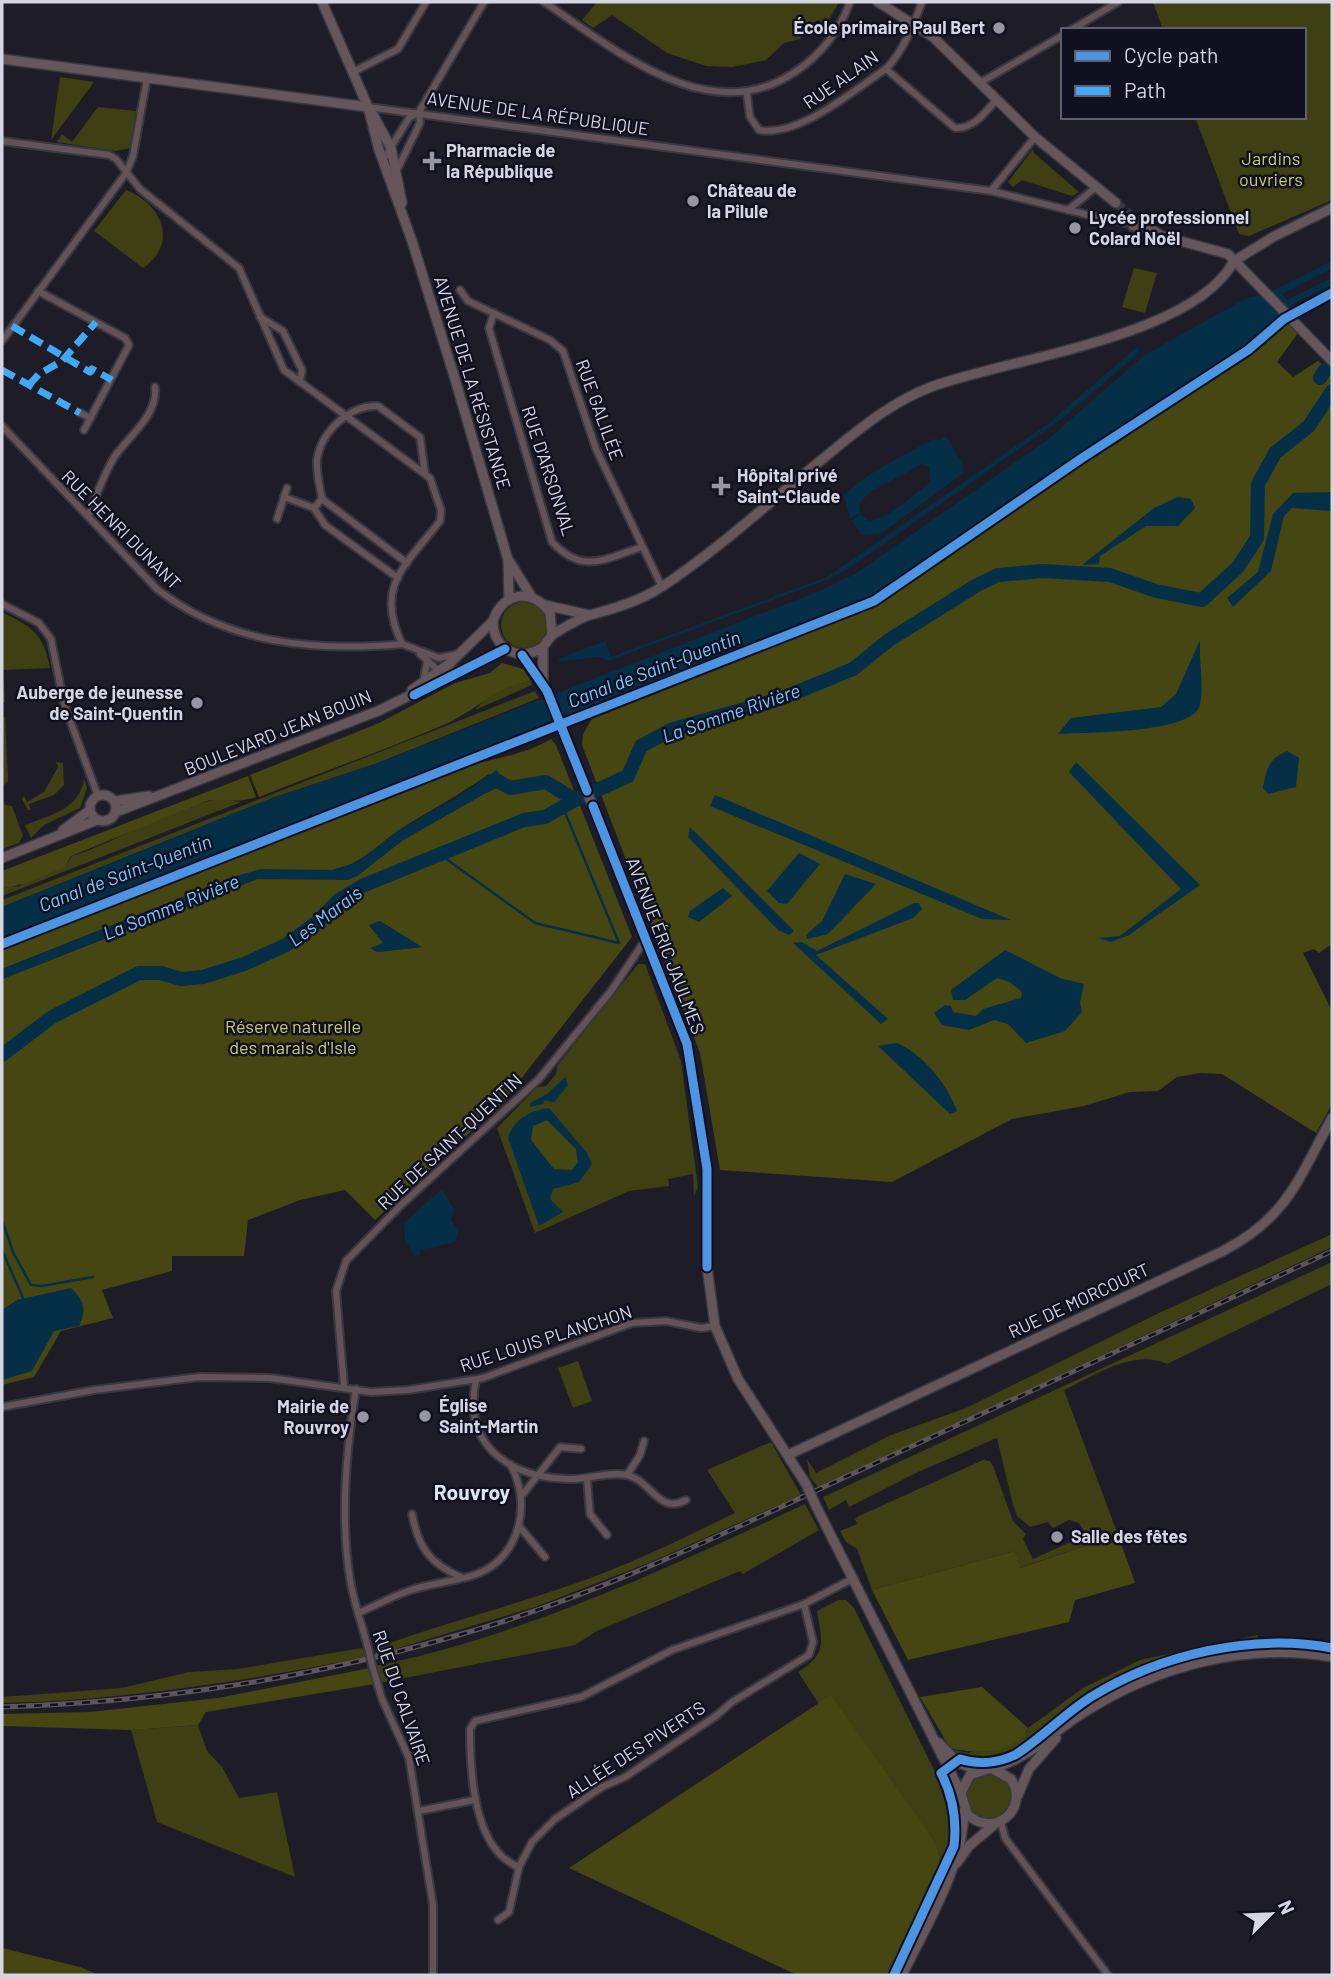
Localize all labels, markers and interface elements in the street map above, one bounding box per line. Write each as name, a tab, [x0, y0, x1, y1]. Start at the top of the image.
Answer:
place label: École primaire Paul Bert	[793, 16, 985, 38]
marker: École primaire Paul Bert	[991, 20, 1007, 36]
legend	[1061, 28, 1306, 119]
text: Cycle path	[1124, 42, 1218, 67]
street label: RUE ALAIN	[799, 45, 882, 113]
text: Path	[1124, 77, 1166, 102]
street label: AVENUE DE LA RÉPUBLIQUE	[426, 87, 651, 139]
place label: Pharmacie de la République	[446, 139, 555, 182]
park label: Jardins ouvriers	[1239, 147, 1303, 190]
marker: Pharmacie de la République	[424, 153, 440, 169]
place label: Château de la Pilule	[707, 179, 797, 222]
marker: Château de la Pilule	[685, 193, 701, 209]
place label: Lycée professionnel Colard Noël	[1089, 206, 1249, 249]
marker: Lycée professionnel Colard Noël	[1067, 220, 1083, 236]
street label: AVENUE DE LA RÉSISTANCE	[430, 273, 516, 492]
street label: RUE GALILÉE	[571, 356, 628, 463]
street label: RUE D'ARSONVAL	[518, 403, 580, 539]
place label: Hôpital privé Saint-Claude	[737, 464, 840, 507]
street label: RUE HENRI DUNANT	[58, 465, 186, 593]
marker: Hôpital privé Saint-Claude	[711, 476, 731, 496]
water label: Canal de Saint-Quentin	[564, 625, 744, 712]
water label: La Somme Rivière	[659, 678, 803, 747]
place label: Auberge de jeunesse de Saint-Quentin	[16, 681, 183, 724]
street label: BOULEVARD JEAN BOUIN	[181, 684, 374, 780]
marker: Auberge de jeunesse de Saint-Quentin	[189, 695, 205, 711]
water label: Canal de Saint-Quentin	[35, 829, 215, 916]
street label: AVENUE ÉRIC JAULMES	[622, 854, 710, 1037]
water label: La Somme Rivière	[99, 869, 242, 944]
water label: Les Marais	[283, 880, 366, 951]
park label: Réserve naturelle des marais d'Isle	[225, 1015, 361, 1058]
street label: RUE DE SAINT-QUENTIN	[373, 1069, 526, 1214]
street label: RUE DE MORCOURT	[1005, 1258, 1153, 1342]
street label: RUE LOUIS PLANCHON	[457, 1300, 635, 1376]
place label: Église Saint-Martin	[439, 1394, 538, 1437]
place label: Mairie de Rouvroy	[277, 1395, 349, 1438]
marker: Église Saint-Martin	[417, 1408, 433, 1424]
marker: Mairie de Rouvroy	[355, 1409, 371, 1425]
district label: Rouvroy	[434, 1479, 511, 1504]
place label: Salle des fêtes	[1071, 1525, 1187, 1547]
marker: Salle des fêtes	[1049, 1529, 1065, 1545]
street label: RUE DU CALVAIRE	[369, 1627, 435, 1768]
street label: ALLÉE DES PIVERTS	[562, 1696, 709, 1802]
north arrow	[1236, 1879, 1306, 1949]
text: N	[1274, 1896, 1300, 1917]

